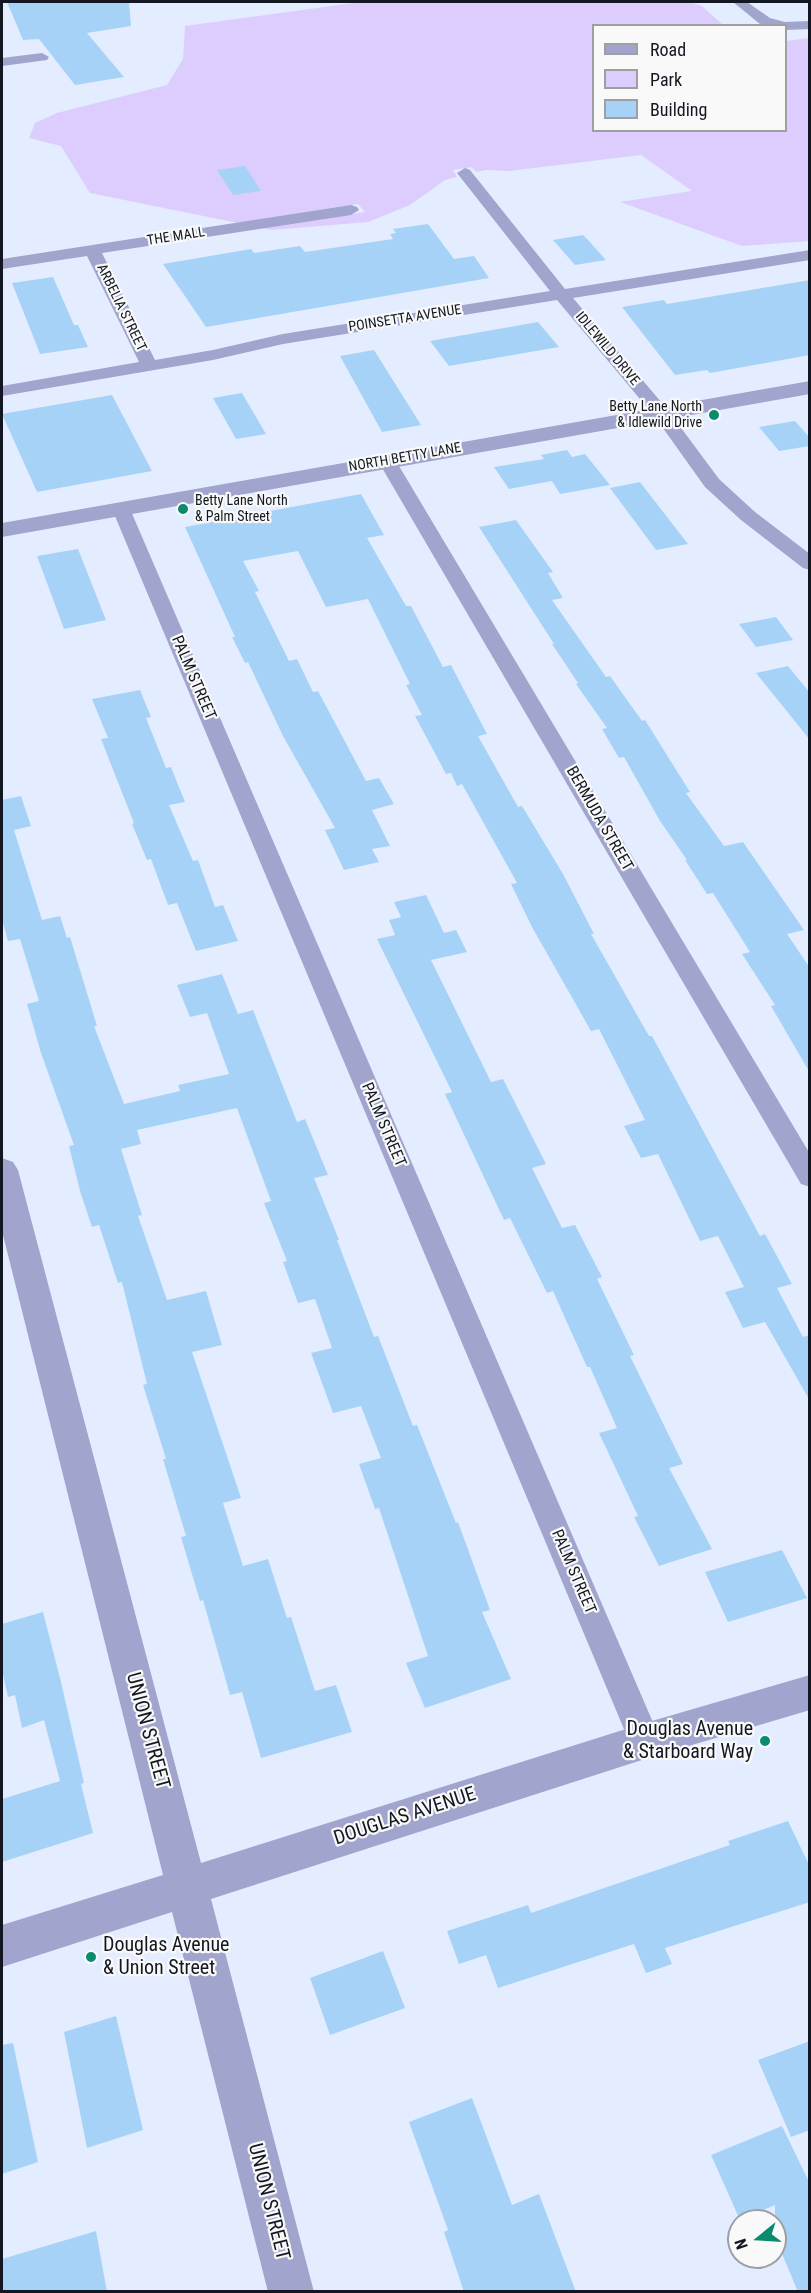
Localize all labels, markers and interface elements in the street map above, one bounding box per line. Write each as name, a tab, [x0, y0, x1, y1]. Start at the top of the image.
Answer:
legend	[592, 24, 787, 132]
text: Road	[650, 39, 686, 60]
text: Park	[650, 69, 682, 90]
text: Building	[650, 99, 707, 120]
street label: THE MALL	[146, 224, 206, 250]
street label: ARBELIA STREET	[93, 262, 149, 354]
street label: POINSETTA AVENUE	[347, 302, 463, 336]
street label: IDLEWILD DRIVE	[571, 309, 643, 389]
place label: Betty Lane North & Idlewild Drive	[609, 399, 702, 431]
marker: Betty Lane North & Idlewild Drive	[707, 408, 721, 422]
street label: NORTH BETTY LANE	[348, 440, 462, 476]
place label: Betty Lane North & Palm Street	[195, 493, 288, 526]
marker: Betty Lane North & Palm Street	[176, 502, 190, 516]
street label: PALM STREET	[167, 633, 219, 723]
street label: BERMUDA STREET	[561, 763, 637, 875]
street label: PALM STREET	[357, 1080, 409, 1170]
street label: PALM STREET	[547, 1527, 599, 1617]
street label: UNION STREET	[120, 1670, 174, 1792]
place label: Douglas Avenue & Starboard Way	[623, 1718, 753, 1765]
marker: Douglas Avenue & Starboard Way	[758, 1734, 772, 1748]
street label: DOUGLAS AVENUE	[331, 1783, 479, 1851]
place label: Douglas Avenue & Union Street	[103, 1934, 229, 1981]
marker: Douglas Avenue & Union Street	[84, 1950, 98, 1964]
street label: UNION STREET	[242, 2141, 294, 2263]
north arrow	[727, 2209, 787, 2269]
text: N	[731, 2237, 752, 2252]

